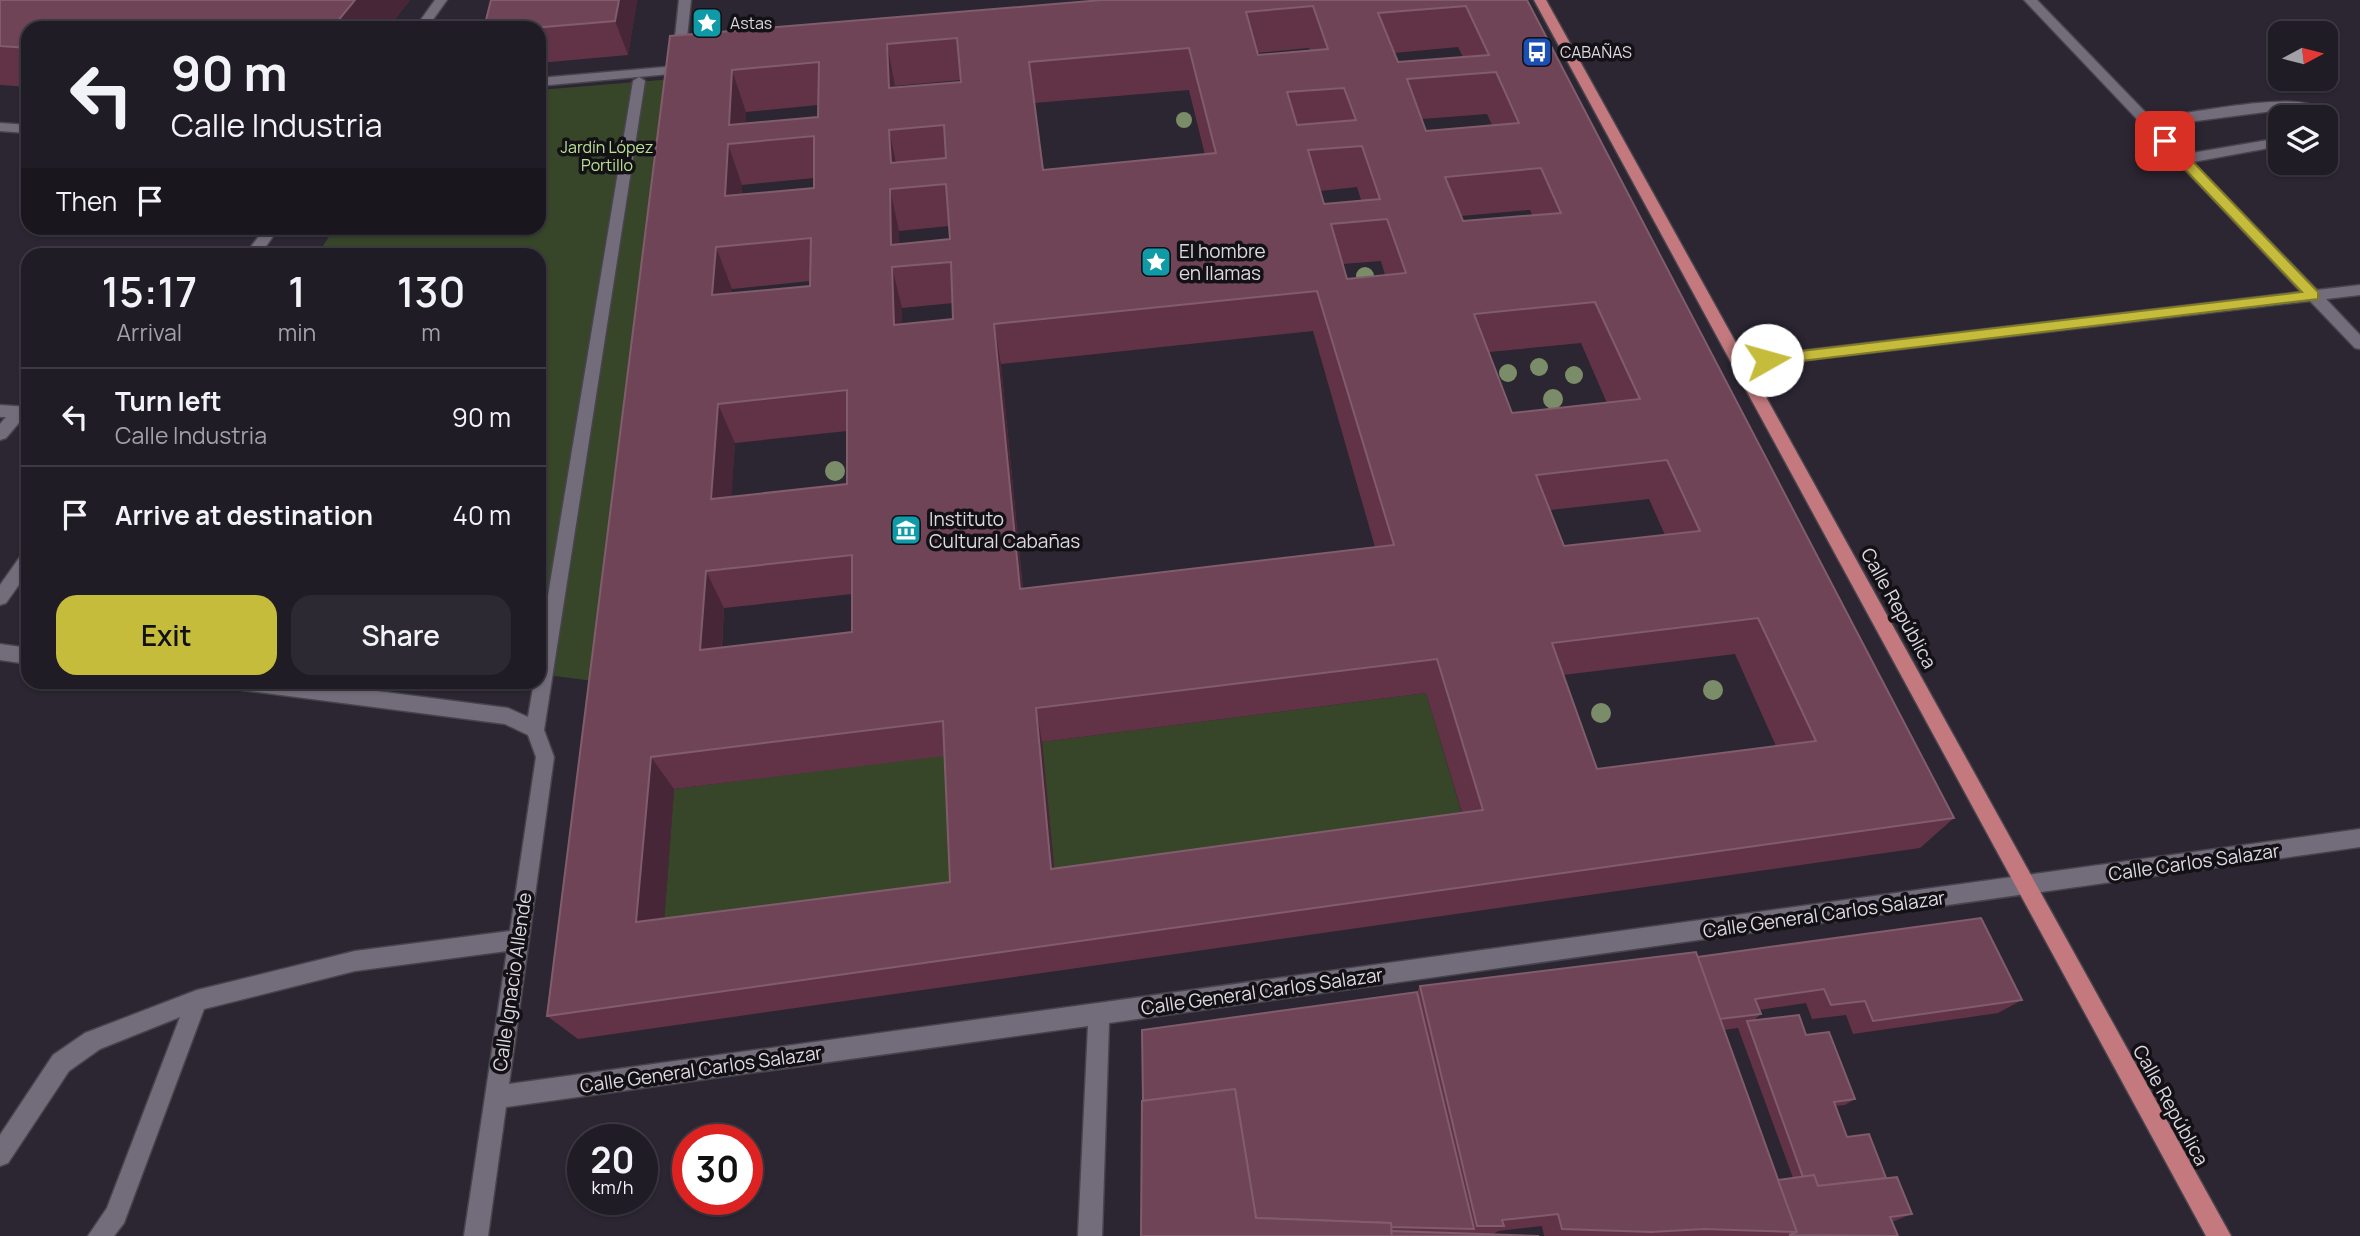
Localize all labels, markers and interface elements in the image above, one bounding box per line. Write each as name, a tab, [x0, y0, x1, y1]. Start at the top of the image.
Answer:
place icon: Astas	[690, 6, 724, 40]
place label: Astas	[730, 12, 772, 34]
north arrow	[2268, 21, 2338, 91]
map controls	[2268, 21, 2338, 175]
bus stop icon: CABAÑAS	[1520, 35, 1554, 69]
text: 90 m	[171, 39, 288, 106]
place label: CABAÑAS	[1560, 41, 1632, 63]
icon: left	[56, 49, 147, 140]
text: Calle Industria	[171, 103, 382, 147]
button: layers	[2268, 105, 2338, 175]
pin	[2135, 111, 2195, 171]
icon: arrive	[2146, 122, 2184, 160]
park label: Jardín López Portillo	[561, 136, 653, 176]
icon: arrive	[131, 182, 169, 220]
text: Then	[56, 183, 117, 219]
place label: El hombre en llamas	[1179, 238, 1266, 286]
place icon: El hombre en llamas	[1139, 245, 1173, 279]
text: 15:17	[102, 262, 197, 320]
text: 1	[288, 262, 306, 320]
text: 130	[397, 262, 465, 320]
text: Arrival	[117, 316, 182, 348]
text: min	[278, 316, 316, 348]
text: m	[421, 316, 441, 348]
position arrow	[1730, 323, 1804, 397]
text: Turn left	[115, 383, 222, 419]
icon: left	[56, 398, 94, 436]
text: 90 m	[452, 399, 511, 435]
text: Calle Industria	[115, 419, 267, 451]
icon: arrive	[56, 496, 94, 534]
text: Arrive at destination	[115, 497, 373, 533]
text: 40 m	[453, 497, 511, 533]
place label: Instituto Cultural Cabañas	[929, 506, 1080, 554]
museum icon: Instituto Cultural Cabañas	[889, 513, 923, 547]
street label: Calle República	[1855, 543, 1943, 673]
button: Exit	[56, 595, 277, 675]
button: Share	[291, 595, 511, 675]
street label: Calle Carlos Salazar	[2107, 837, 2281, 887]
street label: Calle General Carlos Salazar	[1701, 884, 1947, 944]
street label: Calle Ignacio Allende	[487, 891, 537, 1073]
street label: Calle General Carlos Salazar	[1139, 961, 1385, 1021]
street label: Calle General Carlos Salazar	[578, 1039, 824, 1099]
street label: Calle República	[2127, 1040, 2215, 1170]
speed limit sign: 30	[672, 1124, 763, 1215]
text: 20	[591, 1136, 634, 1184]
text: km/h	[592, 1175, 633, 1199]

